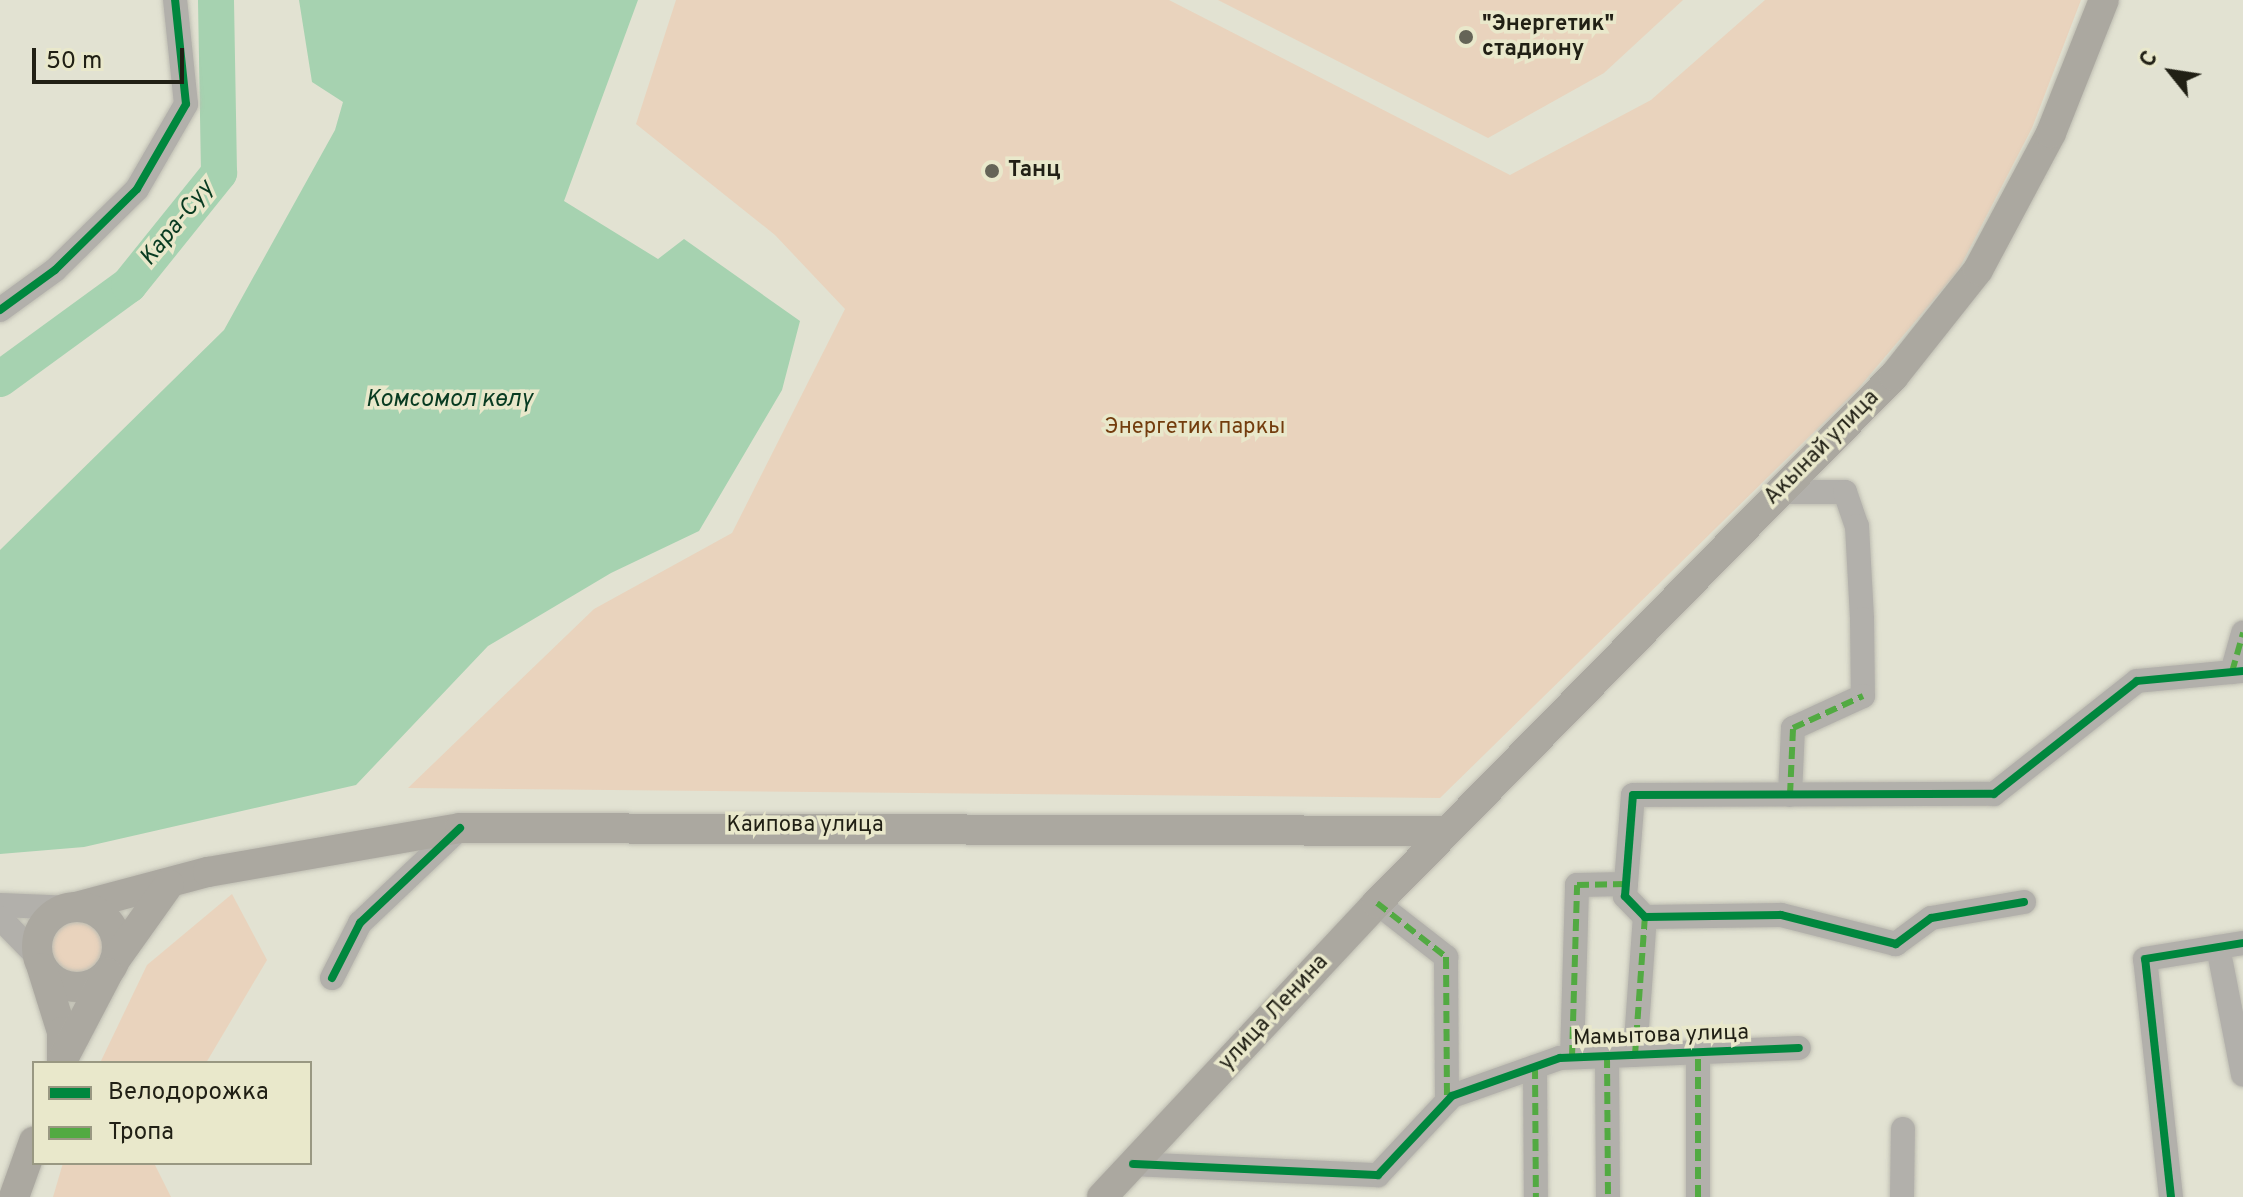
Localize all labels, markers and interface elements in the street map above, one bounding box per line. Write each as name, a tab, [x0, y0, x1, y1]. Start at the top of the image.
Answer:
place label: "Энергетик" стадиону	[1482, 11, 1614, 62]
marker: "Энергетик" стадиону	[1457, 28, 1475, 46]
scale bar	[36, 32, 188, 82]
north arrow	[2131, 32, 2211, 112]
text: 50 m	[46, 47, 102, 77]
text: С	[2135, 47, 2165, 73]
place label: Танц	[1008, 158, 1061, 184]
marker: Танц	[983, 162, 1001, 180]
water label: Кара-Суу	[135, 175, 221, 273]
street label: Акынай улица	[1759, 385, 1885, 511]
water label: Комсомол көлү	[365, 387, 533, 415]
park label: Энергетик паркы	[1105, 415, 1285, 441]
street label: Каипова улица	[727, 813, 883, 839]
street label: улица Ленина	[1214, 950, 1334, 1076]
street label: Мамытова улица	[1573, 1020, 1749, 1052]
legend	[32, 1061, 312, 1165]
text: Велодорожка	[108, 1078, 269, 1108]
text: Тропа	[108, 1118, 174, 1148]

